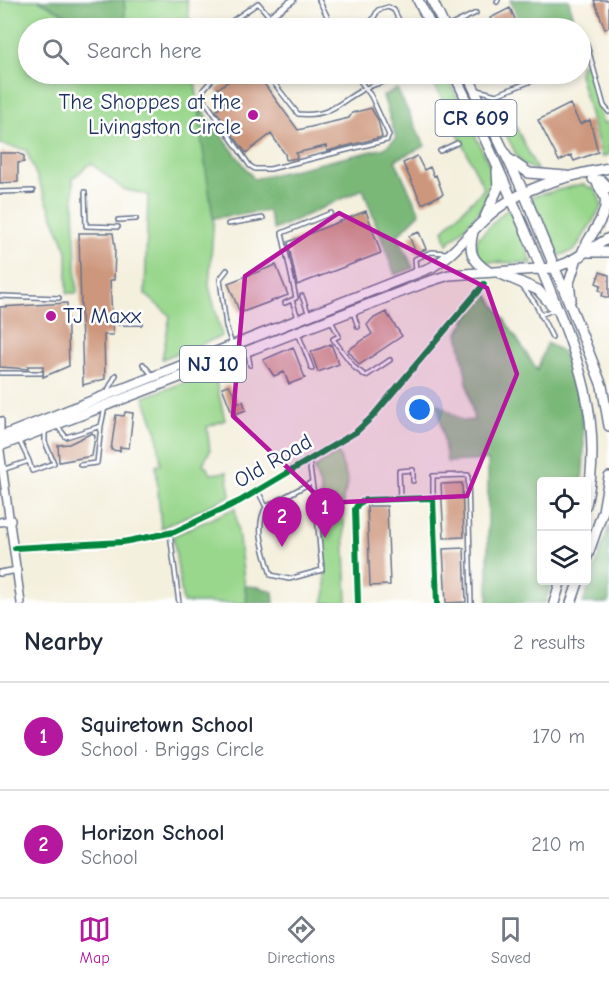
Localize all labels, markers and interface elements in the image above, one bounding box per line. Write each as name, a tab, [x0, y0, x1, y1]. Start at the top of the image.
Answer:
search box	[18, 18, 591, 84]
icon: search	[39, 35, 72, 68]
text: Search here	[87, 38, 202, 64]
place label: The Shoppes at the Livingston Circle	[59, 89, 241, 140]
road number: CR 609	[436, 100, 516, 136]
marker: The Shoppes at the Livingston Circle	[246, 108, 260, 122]
place label: TJ Maxx	[63, 303, 142, 329]
marker: TJ Maxx	[44, 309, 58, 323]
road number: NJ 10	[180, 346, 246, 382]
your location	[405, 395, 434, 424]
street label: Old Road	[229, 428, 317, 494]
map controls	[537, 477, 591, 585]
button: locate	[537, 477, 591, 531]
pin: 1	[306, 488, 344, 538]
pin: 2	[262, 498, 302, 547]
button: layers	[537, 531, 591, 585]
text: Nearby	[24, 627, 103, 657]
text: 2 results	[513, 631, 585, 654]
text: Squiretown School	[81, 712, 253, 738]
text: 1	[40, 725, 47, 748]
text: 170 m	[532, 725, 585, 748]
text: School · Briggs Circle	[81, 738, 264, 761]
text: Horizon School	[81, 820, 224, 846]
text: 2	[39, 833, 48, 856]
text: 210 m	[531, 833, 585, 856]
text: School	[81, 846, 138, 869]
tab: Map	[78, 913, 111, 967]
tab: Directions	[267, 913, 335, 967]
tab: Saved	[491, 913, 531, 967]

